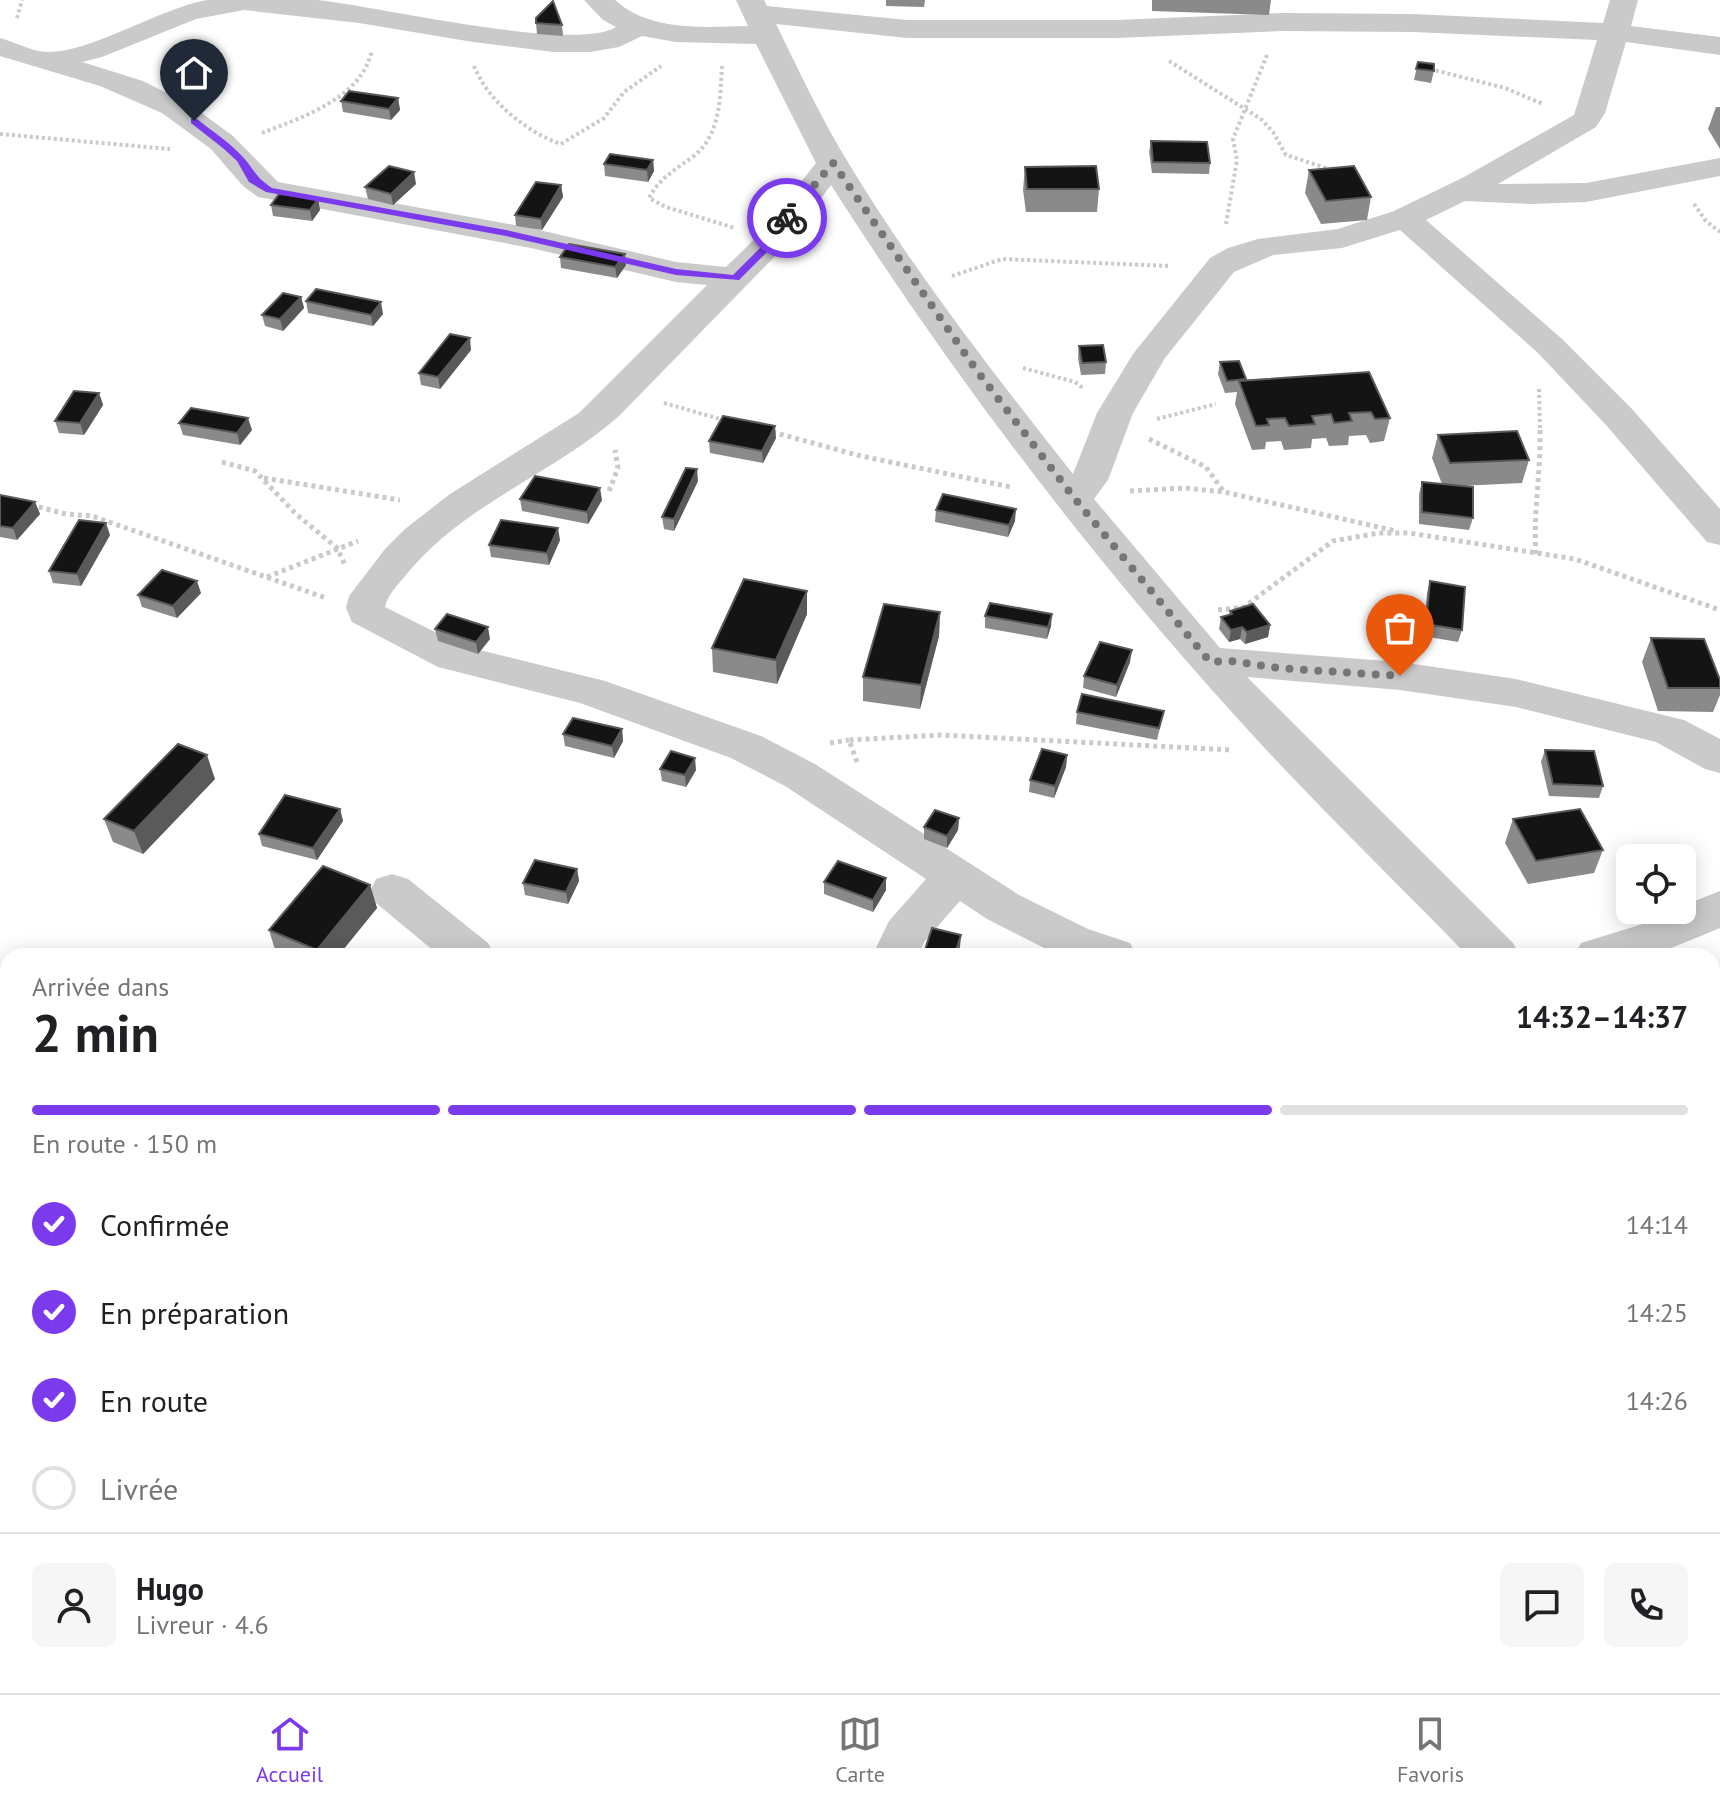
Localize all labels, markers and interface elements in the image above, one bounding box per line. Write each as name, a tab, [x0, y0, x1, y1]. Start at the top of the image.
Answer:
pin	[160, 39, 228, 121]
icon: home	[172, 51, 216, 95]
courier	[747, 178, 827, 258]
icon: bike	[765, 196, 809, 240]
pin	[1366, 594, 1434, 676]
icon: bag	[1378, 606, 1422, 650]
map controls	[1616, 844, 1696, 924]
button: locate	[1616, 844, 1696, 924]
text: Arrivée dans	[32, 970, 169, 1003]
text: 14:32–14:37	[1516, 997, 1688, 1036]
text: 2 min	[32, 999, 159, 1066]
text: En route · 150 m	[32, 1127, 217, 1160]
icon: check	[32, 1202, 76, 1246]
text: Confirmée	[100, 1205, 229, 1244]
text: 14:14	[1626, 1208, 1688, 1241]
icon: check	[32, 1290, 76, 1334]
text: En préparation	[100, 1293, 289, 1332]
text: 14:25	[1626, 1296, 1688, 1329]
icon: check	[32, 1378, 76, 1422]
text: En route	[100, 1381, 208, 1420]
text: 14:26	[1626, 1384, 1688, 1417]
text: Livrée	[100, 1469, 178, 1508]
button: person	[32, 1563, 116, 1647]
button: chat	[1500, 1563, 1584, 1647]
button: phone	[1604, 1563, 1688, 1647]
text: Hugo	[136, 1569, 204, 1608]
text: Livreur · 4.6	[136, 1608, 269, 1641]
tab: Accueil	[256, 1712, 323, 1788]
tab: Carte	[835, 1712, 885, 1788]
tab: Favoris	[1397, 1712, 1464, 1788]

